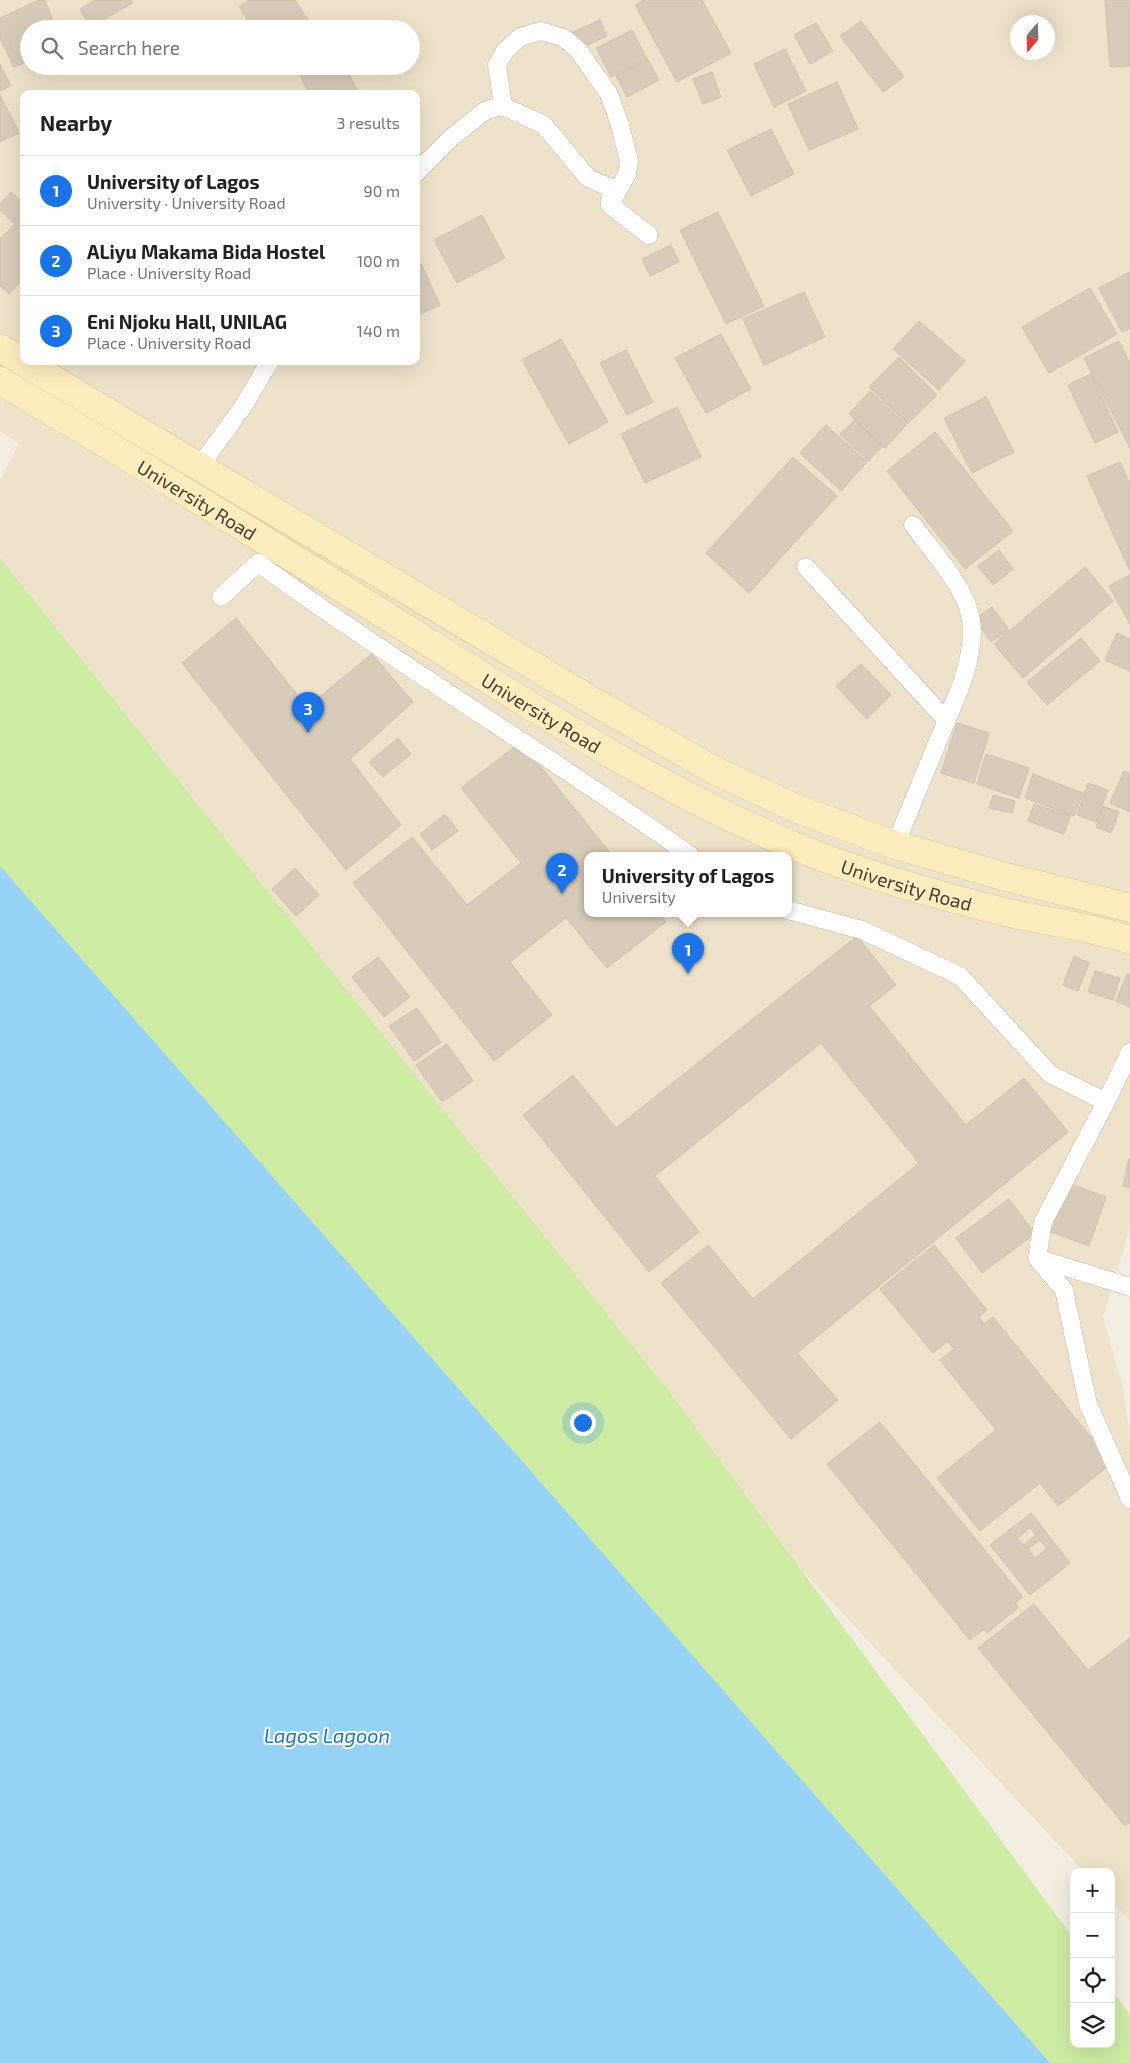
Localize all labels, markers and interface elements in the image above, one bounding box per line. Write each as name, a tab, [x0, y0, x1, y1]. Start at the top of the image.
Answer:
north arrow	[1010, 15, 1055, 60]
search box	[20, 20, 420, 75]
icon: search	[38, 34, 66, 62]
text: Search here	[78, 36, 180, 59]
text: Nearby	[40, 110, 112, 135]
text: 3 results	[337, 113, 400, 132]
text: University of Lagos	[87, 170, 260, 193]
text: 1	[53, 181, 59, 200]
text: 90 m	[364, 181, 400, 200]
text: University · University Road	[87, 193, 286, 212]
text: ALiyu Makama Bida Hostel	[87, 240, 325, 263]
text: 2	[51, 251, 61, 270]
text: 100 m	[357, 251, 400, 270]
text: Place · University Road	[87, 263, 251, 282]
text: Eni Njoku Hall, UNILAG	[87, 310, 287, 333]
text: 3	[51, 321, 61, 340]
text: 140 m	[357, 321, 400, 340]
text: Place · University Road	[87, 333, 251, 352]
street label: University Road	[133, 454, 261, 544]
street label: University Road	[478, 667, 605, 757]
pin: 3	[292, 692, 324, 733]
popup	[584, 852, 792, 917]
pin: 2	[546, 853, 578, 894]
street label: University Road	[838, 854, 975, 915]
text: University of Lagos	[602, 864, 774, 887]
text: University	[602, 887, 676, 906]
pin: 1	[672, 933, 704, 974]
your location	[570, 1410, 596, 1436]
water label: Lagos Lagoon	[264, 1723, 390, 1747]
map controls	[1070, 1868, 1115, 2048]
button: +	[1070, 1868, 1115, 1913]
button: −	[1070, 1913, 1115, 1958]
button: locate	[1070, 1958, 1115, 2003]
button: layers	[1070, 2003, 1115, 2048]

